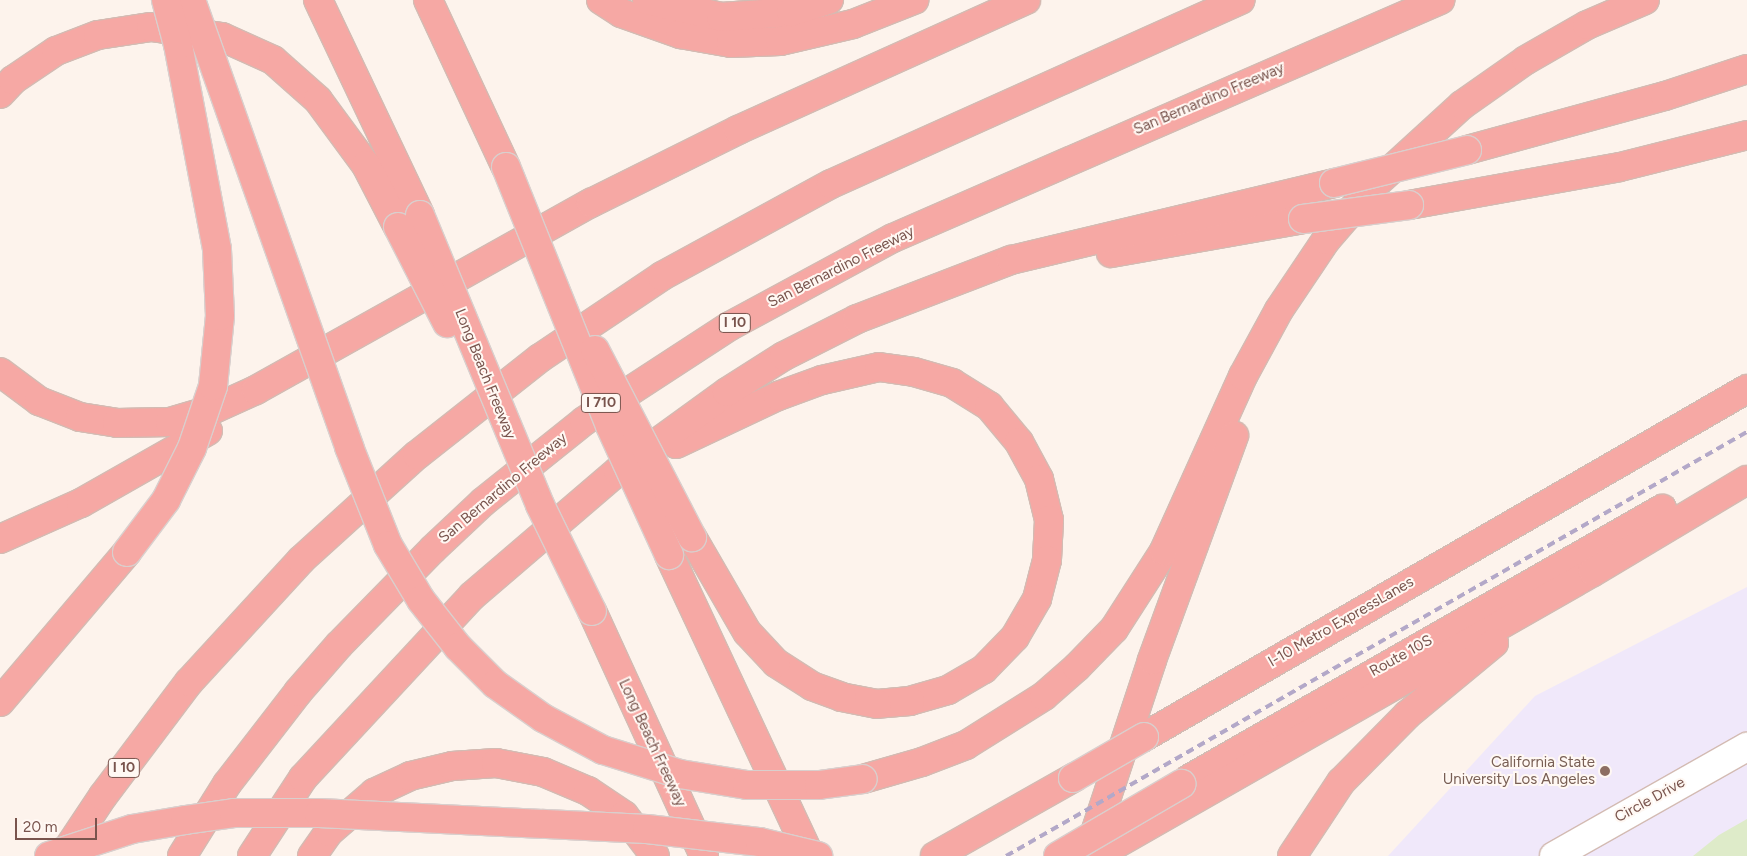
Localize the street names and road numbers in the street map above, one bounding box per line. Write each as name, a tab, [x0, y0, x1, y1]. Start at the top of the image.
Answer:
street label: San Bernardino Freeway	[1131, 59, 1287, 139]
street label: San Bernardino Freeway	[765, 222, 917, 312]
street label: Long Beach Freeway	[451, 306, 519, 442]
road number: I 10	[719, 312, 751, 334]
road number: I 710	[580, 392, 622, 414]
street label: San Bernardino Freeway	[435, 429, 571, 547]
street label: I-10 Metro ExpressLanes	[1265, 573, 1417, 671]
street label: Route 10S	[1366, 631, 1436, 681]
street label: Long Beach Freeway	[615, 676, 689, 810]
road number: I 10	[108, 756, 140, 780]
street label: Circle Drive	[1612, 773, 1688, 827]

